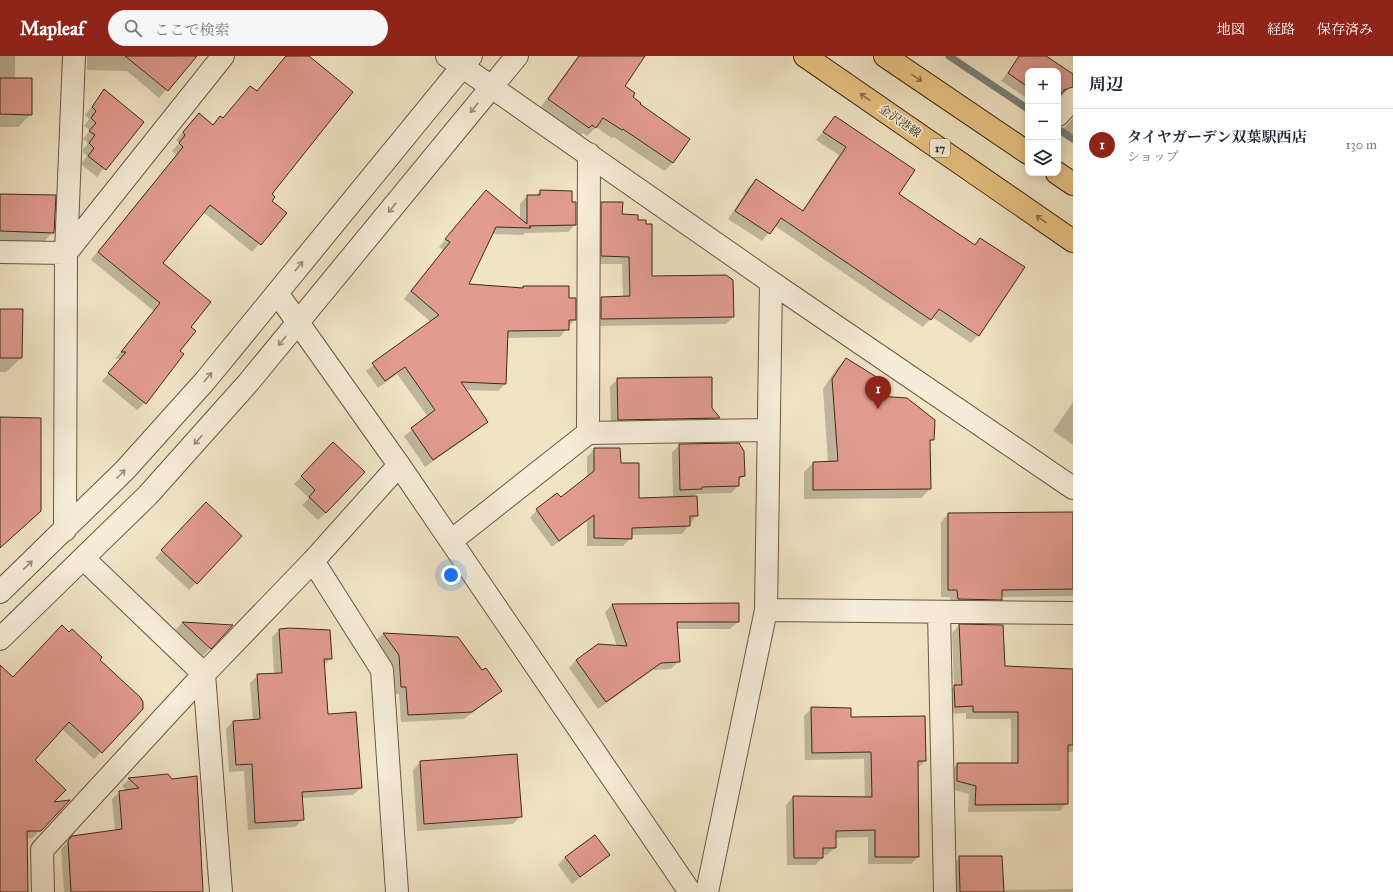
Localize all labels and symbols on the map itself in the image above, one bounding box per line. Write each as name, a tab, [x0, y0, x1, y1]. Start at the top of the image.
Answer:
one-way arrow	[912, 74, 923, 82]
one-way arrow	[860, 93, 871, 101]
street label: 金沢港線	[876, 101, 924, 141]
one-way arrow	[470, 102, 479, 113]
road number: 17	[930, 139, 950, 157]
one-way arrow	[387, 203, 396, 214]
one-way arrow	[1036, 214, 1047, 223]
one-way arrow	[295, 260, 304, 271]
one-way arrow	[278, 336, 287, 346]
one-way arrow	[203, 371, 212, 382]
pin: 1	[865, 376, 891, 409]
one-way arrow	[193, 434, 202, 445]
one-way arrow	[116, 469, 126, 478]
one-way arrow	[23, 560, 33, 569]
your location	[441, 565, 461, 585]

